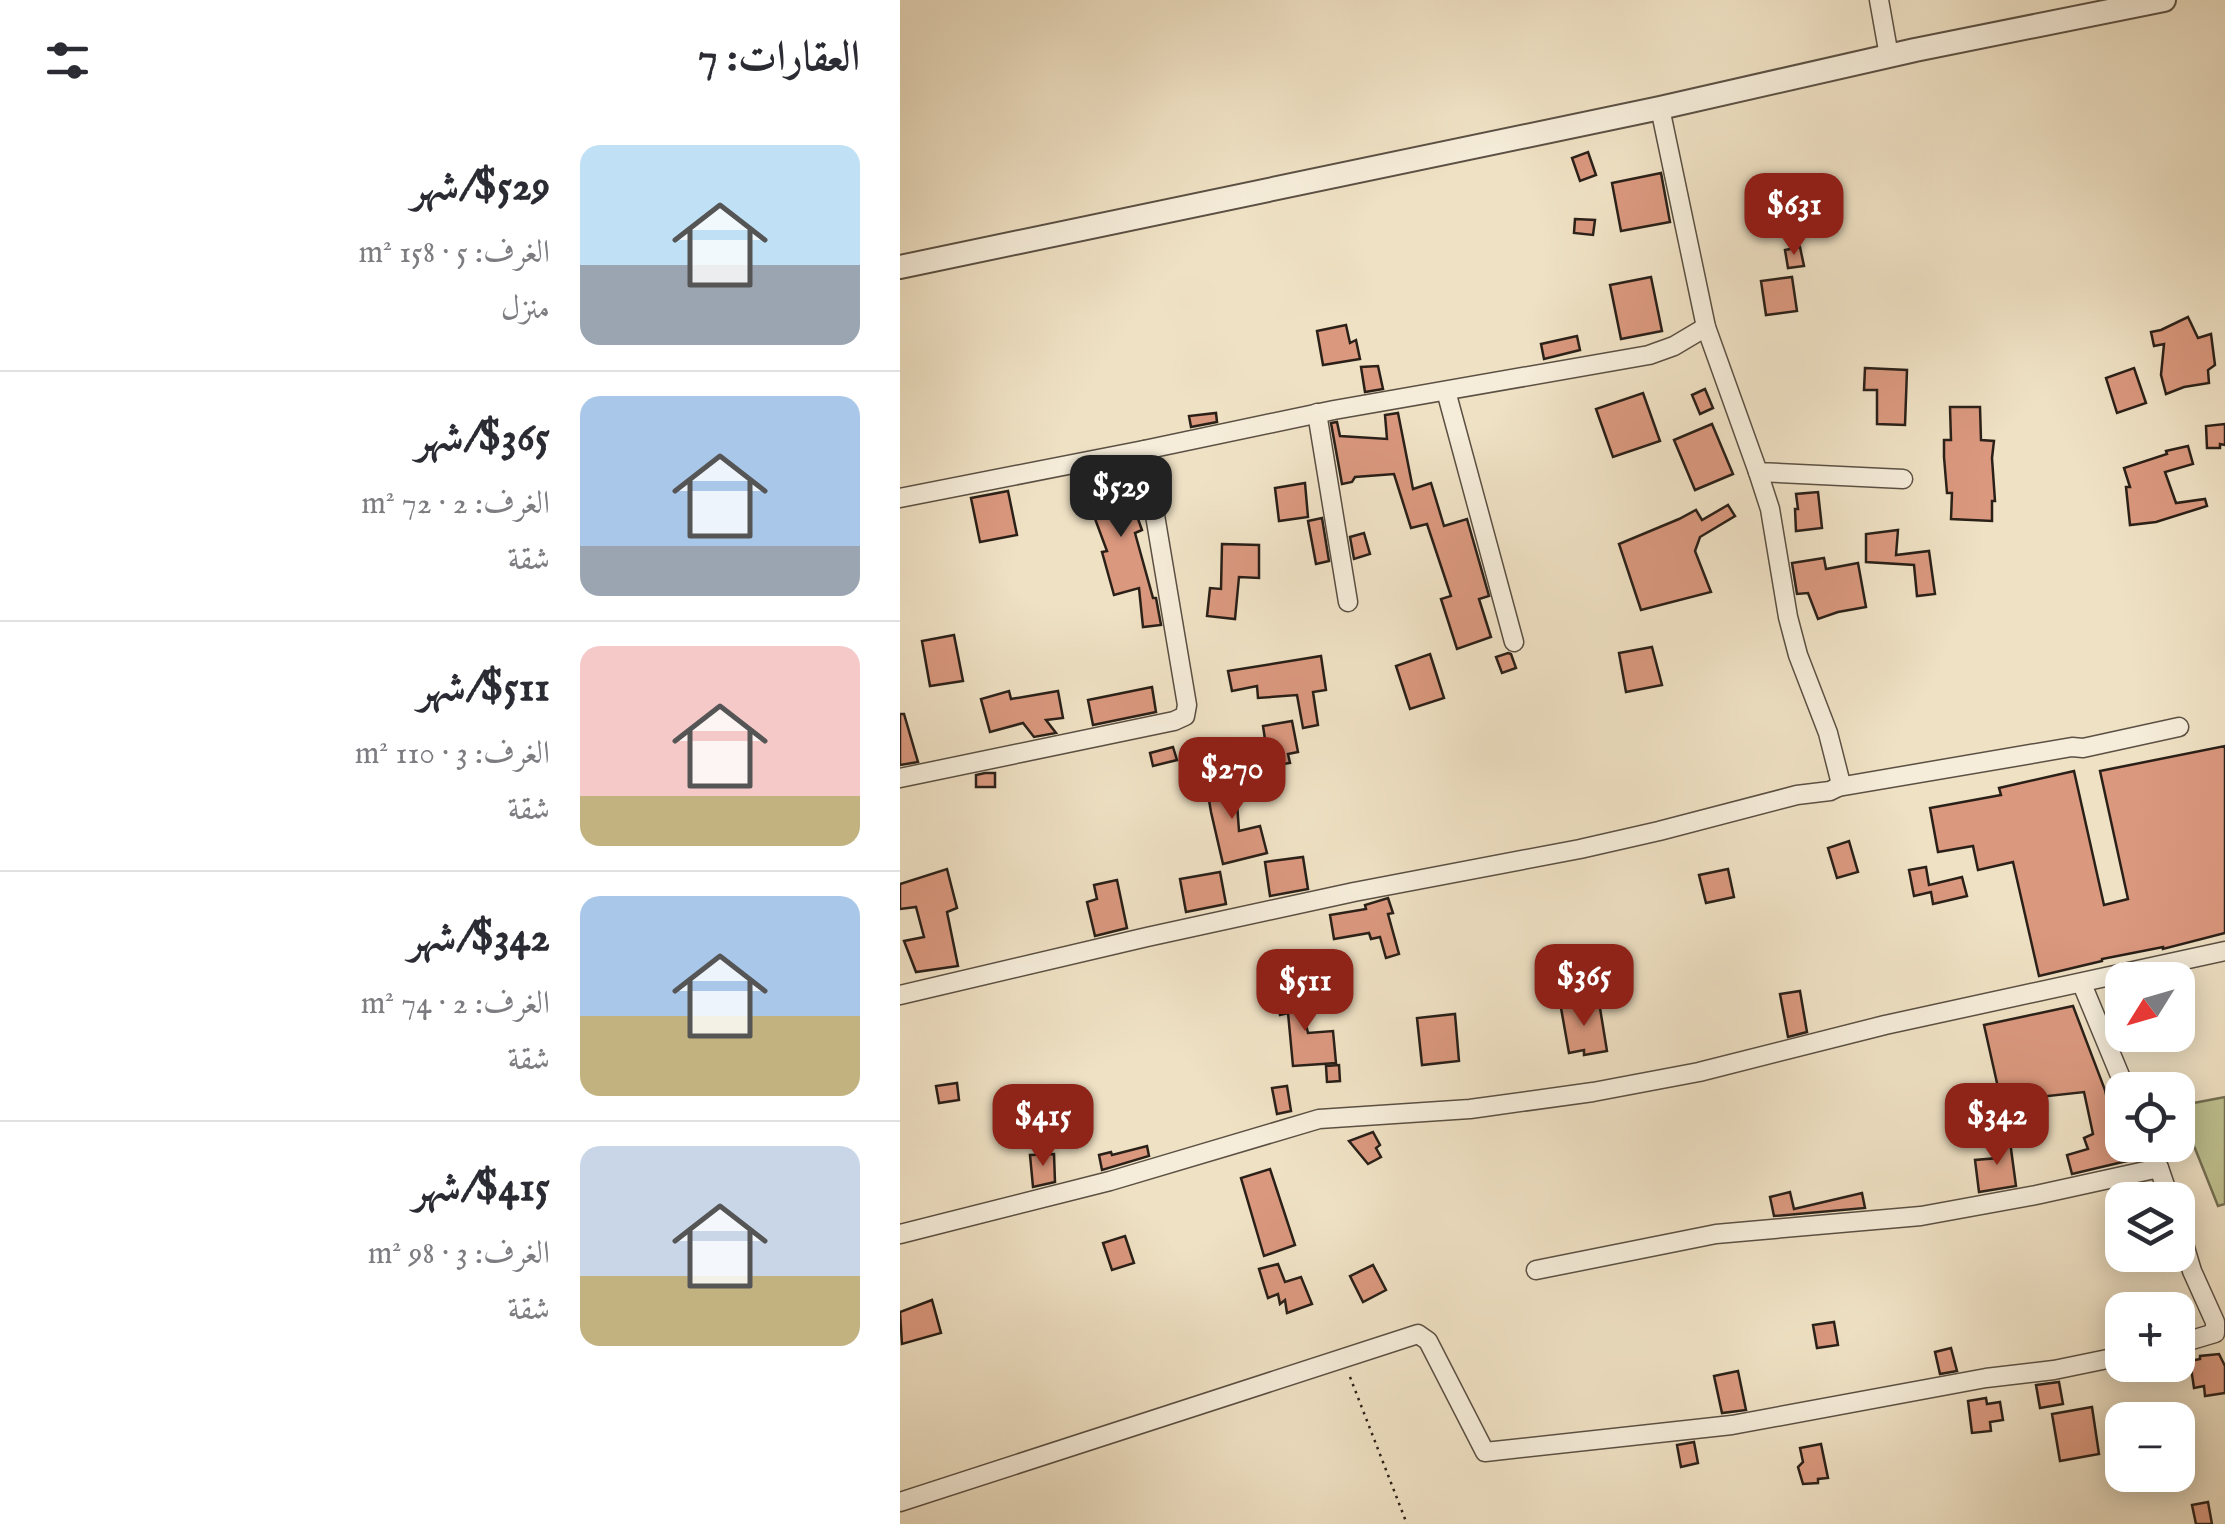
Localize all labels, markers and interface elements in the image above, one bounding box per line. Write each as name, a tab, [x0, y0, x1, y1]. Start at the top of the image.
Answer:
text: العقارات: 7	[698, 32, 860, 85]
icon: filters	[40, 33, 95, 88]
text: $529/شهر	[411, 161, 550, 214]
pin: $631	[1735, 173, 1853, 258]
icon: home	[660, 185, 780, 305]
text: $631	[1766, 185, 1822, 226]
text: الغرف: 5 · 158 m²	[359, 233, 550, 274]
text: منزل	[501, 289, 550, 330]
text: $365/شهر	[416, 412, 550, 465]
icon: home	[660, 436, 780, 556]
pin: $529	[1062, 455, 1180, 540]
text: $529	[1092, 467, 1150, 508]
text: الغرف: 2 · 72 m²	[361, 484, 550, 525]
text: شقة	[508, 540, 550, 581]
text: $511/شهر	[418, 662, 550, 715]
icon: home	[660, 686, 780, 806]
text: الغرف: 3 · 110 m²	[355, 734, 550, 775]
pin: $270	[1173, 737, 1291, 822]
text: $270	[1200, 749, 1264, 790]
text: شقة	[508, 790, 550, 831]
text: $342/شهر	[408, 912, 550, 965]
icon: home	[660, 936, 780, 1056]
pin: $365	[1525, 944, 1643, 1029]
pin: $511	[1246, 949, 1364, 1034]
text: $365	[1557, 956, 1611, 997]
text: $511	[1278, 961, 1332, 1002]
north arrow	[2105, 962, 2195, 1052]
map controls	[2105, 962, 2195, 1492]
text: الغرف: 2 · 74 m²	[361, 984, 550, 1025]
text: شقة	[508, 1040, 550, 1081]
button: locate	[2105, 1072, 2195, 1162]
pin: $342	[1938, 1083, 2056, 1168]
pin: $415	[984, 1084, 1102, 1169]
text: $342	[1967, 1095, 2027, 1136]
text: $415	[1015, 1096, 1071, 1137]
text: $415/شهر	[413, 1162, 550, 1215]
button: layers	[2105, 1182, 2195, 1272]
icon: home	[660, 1186, 780, 1306]
text: الغرف: 3 · 98 m²	[368, 1234, 550, 1275]
text: شقة	[508, 1290, 550, 1331]
button: +	[2105, 1292, 2195, 1382]
button: −	[2105, 1402, 2195, 1492]

